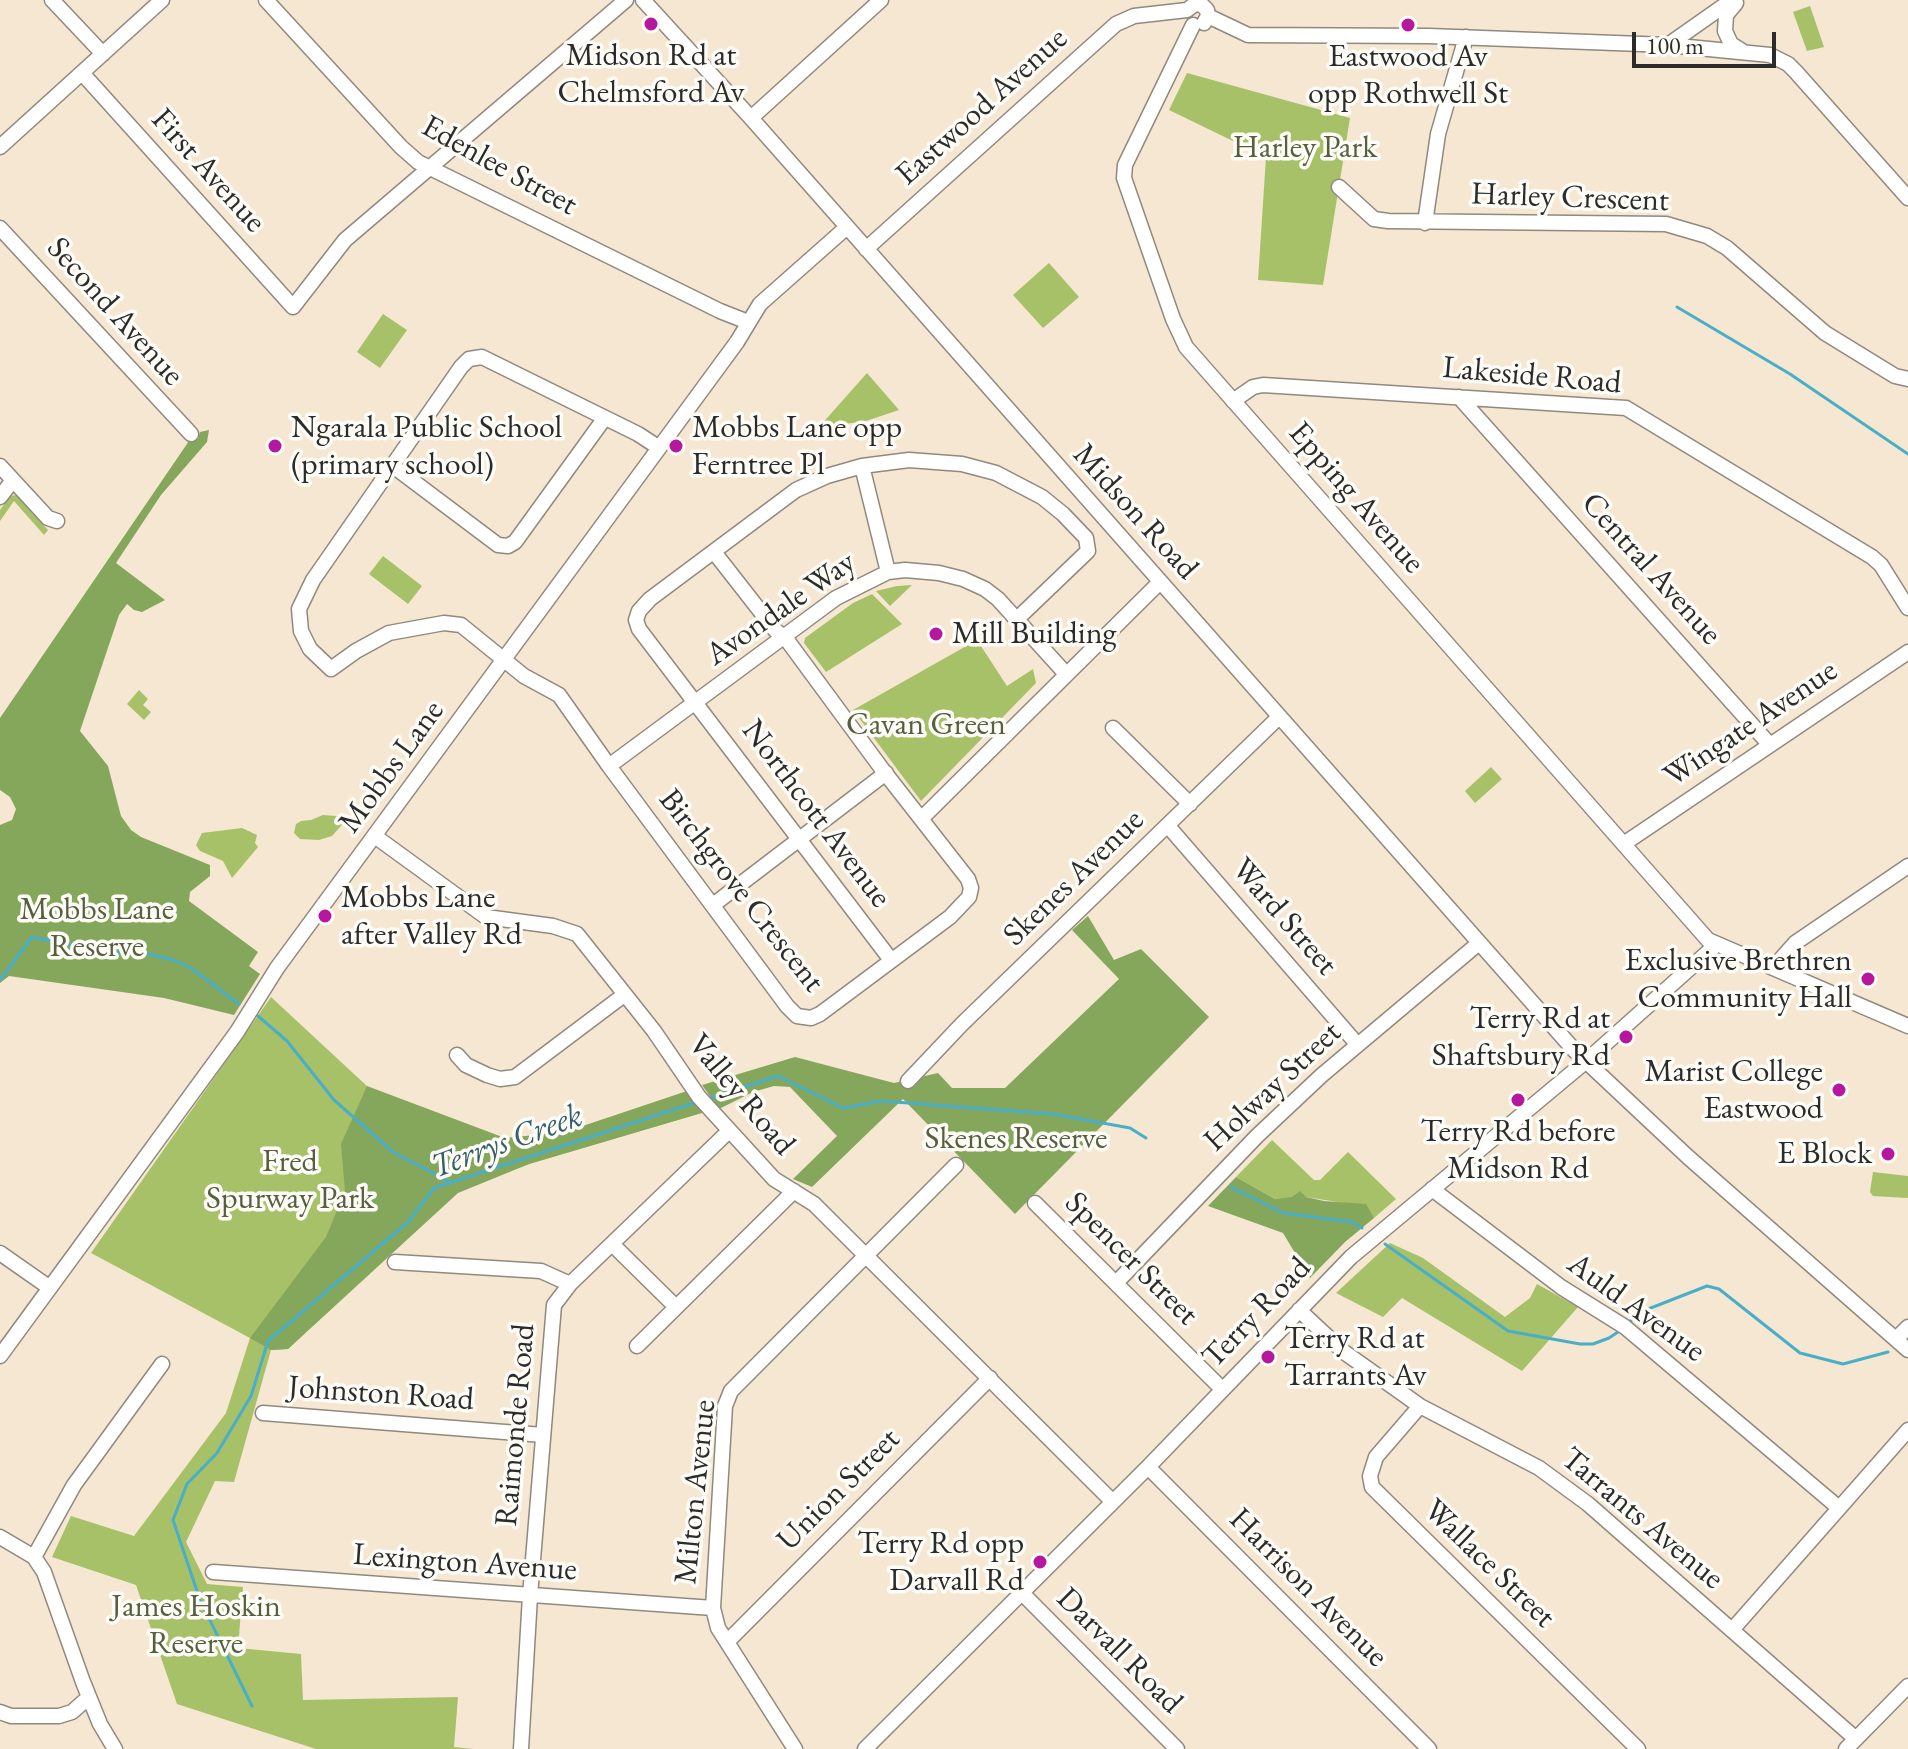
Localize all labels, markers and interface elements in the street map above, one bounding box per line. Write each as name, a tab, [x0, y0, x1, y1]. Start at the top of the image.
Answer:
marker: Midson Rd at Chelmsford Av	[642, 15, 660, 33]
marker: Eastwood Av opp Rothwell St	[1399, 16, 1417, 34]
scale bar	[1636, 16, 1780, 66]
street label: Eastwood Avenue	[888, 20, 1076, 194]
text: 100 m	[1646, 30, 1704, 61]
place label: Midson Rd at Chelmsford Av	[557, 37, 745, 112]
place label: Eastwood Av opp Rothwell St	[1308, 38, 1508, 113]
street label: First Avenue	[142, 101, 274, 241]
street label: Edenlee Street	[415, 108, 583, 224]
park label: Harley Park	[1233, 129, 1377, 167]
street label: Harley Crescent	[1470, 175, 1670, 221]
street label: Second Avenue	[38, 230, 192, 394]
street label: Lakeside Road	[1441, 349, 1623, 403]
place label: Ngarala Public School (primary school)	[291, 409, 562, 484]
place label: Mobbs Lane opp Ferntree Pl	[692, 409, 902, 484]
street label: Epping Avenue	[1280, 414, 1432, 582]
street label: Midson Road	[1064, 436, 1206, 588]
marker: Ngarala Public School (primary school)	[266, 437, 284, 455]
marker: Mobbs Lane opp Ferntree Pl	[667, 437, 685, 455]
street label: Central Avenue	[1573, 485, 1729, 653]
street label: Avondale Way	[699, 543, 863, 675]
place label: Mill Building	[952, 615, 1116, 653]
marker: Mill Building	[927, 625, 945, 643]
street label: Wingate Avenue	[1657, 652, 1845, 796]
street label: Mobbs Lane	[331, 693, 453, 841]
park label: Cavan Green	[846, 706, 1006, 744]
street label: Northcott Avenue	[733, 713, 899, 915]
street label: Birchgrove Crescent	[650, 782, 832, 1000]
street label: Skenes Avenue	[996, 802, 1152, 954]
street label: Ward Street	[1223, 851, 1345, 983]
place label: Mobbs Lane after Valley Rd	[341, 879, 522, 954]
park label: Mobbs Lane Reserve	[20, 891, 174, 966]
marker: Mobbs Lane after Valley Rd	[316, 907, 334, 925]
place label: Exclusive Brethren Community Hall	[1625, 942, 1852, 1017]
marker: Exclusive Brethren Community Hall	[1859, 970, 1877, 988]
place label: Terry Rd at Shaftsbury Rd	[1432, 1000, 1610, 1075]
street label: Holway Street	[1196, 1014, 1350, 1160]
street label: Valley Road	[679, 1027, 803, 1163]
marker: Terry Rd at Shaftsbury Rd	[1617, 1028, 1635, 1046]
place label: Marist College Eastwood	[1644, 1053, 1823, 1128]
marker: Marist College Eastwood	[1830, 1081, 1848, 1099]
marker: Terry Rd before Midson Rd	[1509, 1091, 1527, 1109]
water label: Terrys Creek	[426, 1096, 588, 1188]
place label: Terry Rd before Midson Rd	[1420, 1113, 1616, 1188]
park label: Skenes Reserve	[925, 1120, 1107, 1158]
place label: E Block	[1777, 1135, 1872, 1173]
park label: Fred Spurway Park	[206, 1143, 374, 1218]
marker: E Block	[1879, 1145, 1897, 1163]
street label: Spencer Street	[1056, 1184, 1206, 1334]
street label: Auld Avenue	[1560, 1245, 1712, 1371]
street label: Terry Road	[1195, 1250, 1319, 1376]
place label: Terry Rd at Tarrants Av	[1284, 1320, 1427, 1395]
street label: Raimonde Road	[488, 1322, 544, 1528]
marker: Terry Rd at Tarrants Av	[1259, 1348, 1277, 1366]
street label: Johnston Road	[287, 1368, 475, 1420]
street label: Milton Avenue	[667, 1398, 725, 1586]
street label: Union Street	[770, 1421, 908, 1559]
street label: Tarrants Avenue	[1553, 1440, 1731, 1598]
street label: Wallace Street	[1415, 1492, 1563, 1636]
street label: Harrison Avenue	[1220, 1500, 1396, 1676]
place label: Terry Rd opp Darvall Rd	[857, 1525, 1024, 1600]
street label: Lexington Avenue	[352, 1536, 578, 1590]
marker: Terry Rd opp Darvall Rd	[1031, 1553, 1049, 1571]
street label: Darvall Road	[1048, 1580, 1190, 1722]
park label: James Hoskin Reserve	[111, 1588, 281, 1663]

